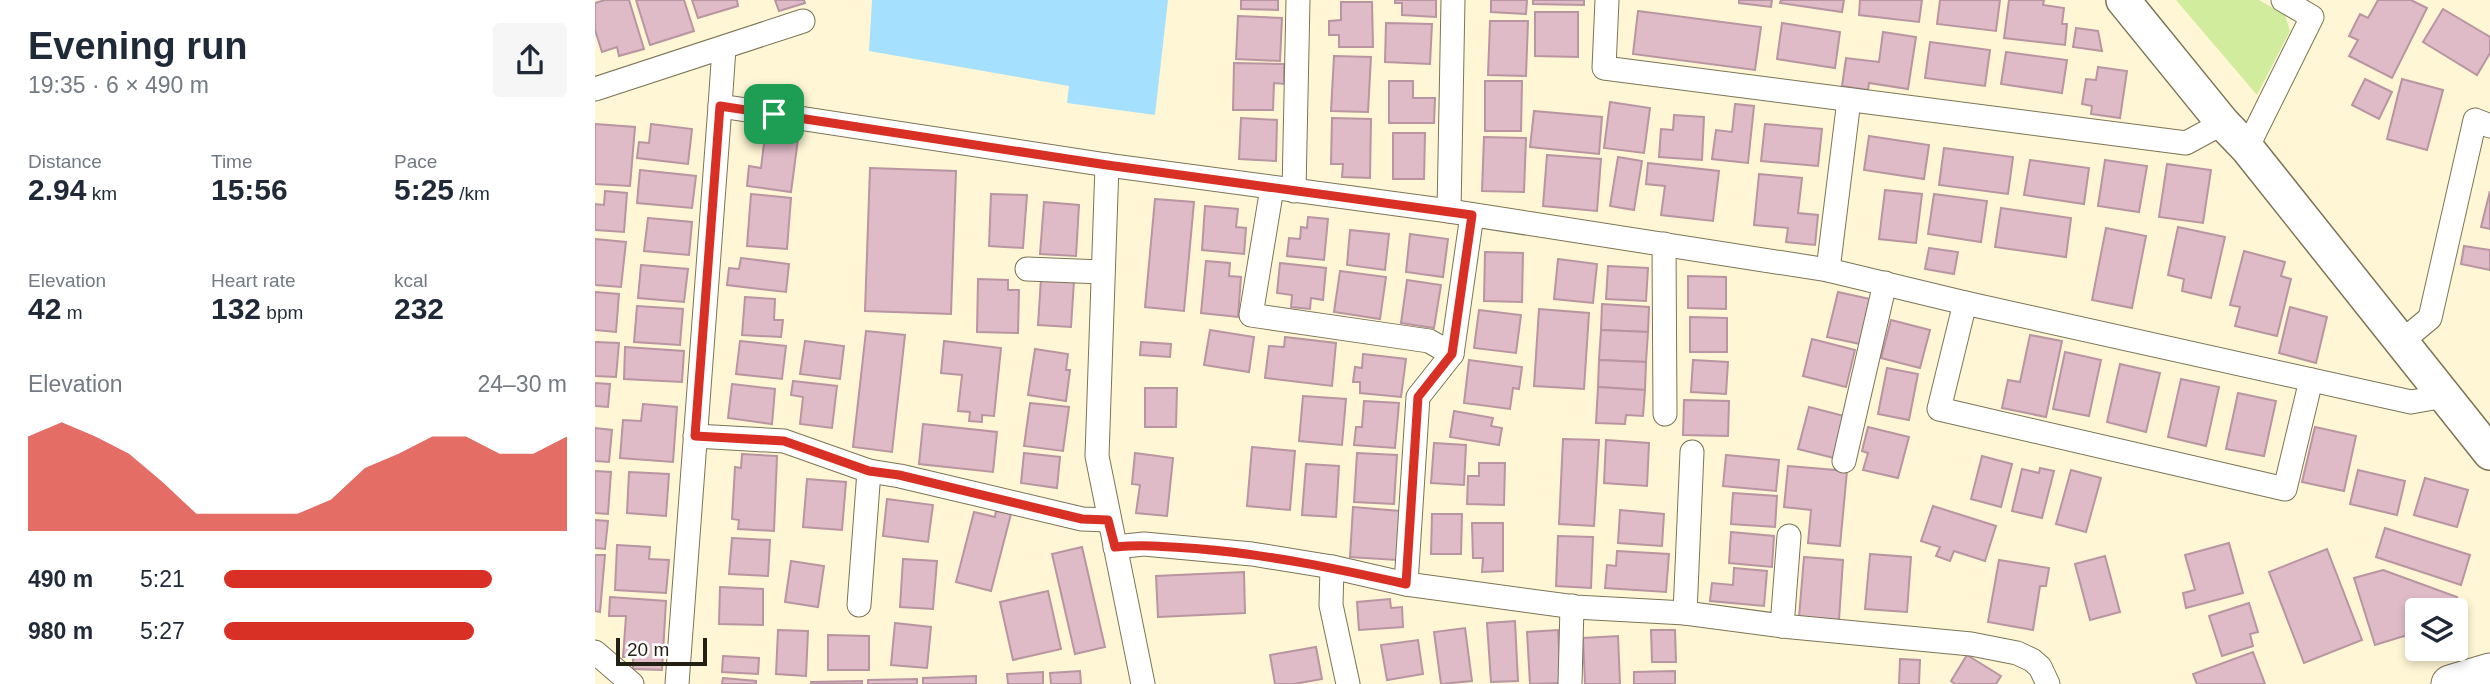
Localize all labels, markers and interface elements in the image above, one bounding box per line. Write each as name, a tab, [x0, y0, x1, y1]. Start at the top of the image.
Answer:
button: share	[493, 23, 567, 97]
text: Evening run	[28, 25, 248, 67]
text: 19:35 · 6 × 490 m	[28, 72, 209, 98]
pin	[744, 84, 804, 144]
icon: arrive	[755, 95, 793, 133]
text: Distance	[28, 151, 102, 172]
text: Time	[211, 151, 253, 172]
text: Pace	[394, 151, 437, 172]
text: 2.94	[28, 173, 86, 206]
text: 15:56	[211, 173, 288, 206]
text: 5:25	[394, 173, 454, 206]
text: km	[86, 183, 117, 204]
text: /km	[454, 183, 490, 204]
text: Elevation	[28, 270, 106, 291]
text: Heart rate	[211, 270, 295, 291]
text: kcal	[394, 270, 428, 291]
text: 42	[28, 292, 61, 325]
text: 132	[211, 292, 261, 325]
text: 232	[394, 292, 444, 325]
text: m	[61, 302, 82, 323]
text: bpm	[261, 302, 303, 323]
text: Elevation	[28, 371, 123, 397]
text: 24–30 m	[477, 371, 567, 397]
text: 490 m	[28, 566, 93, 592]
text: 5:21	[140, 566, 185, 592]
map controls	[2405, 598, 2468, 661]
button: layers	[2405, 598, 2468, 661]
text: 980 m	[28, 618, 93, 644]
text: 5:27	[140, 618, 185, 644]
scale bar	[616, 635, 707, 667]
text: 20 m	[627, 639, 669, 660]

